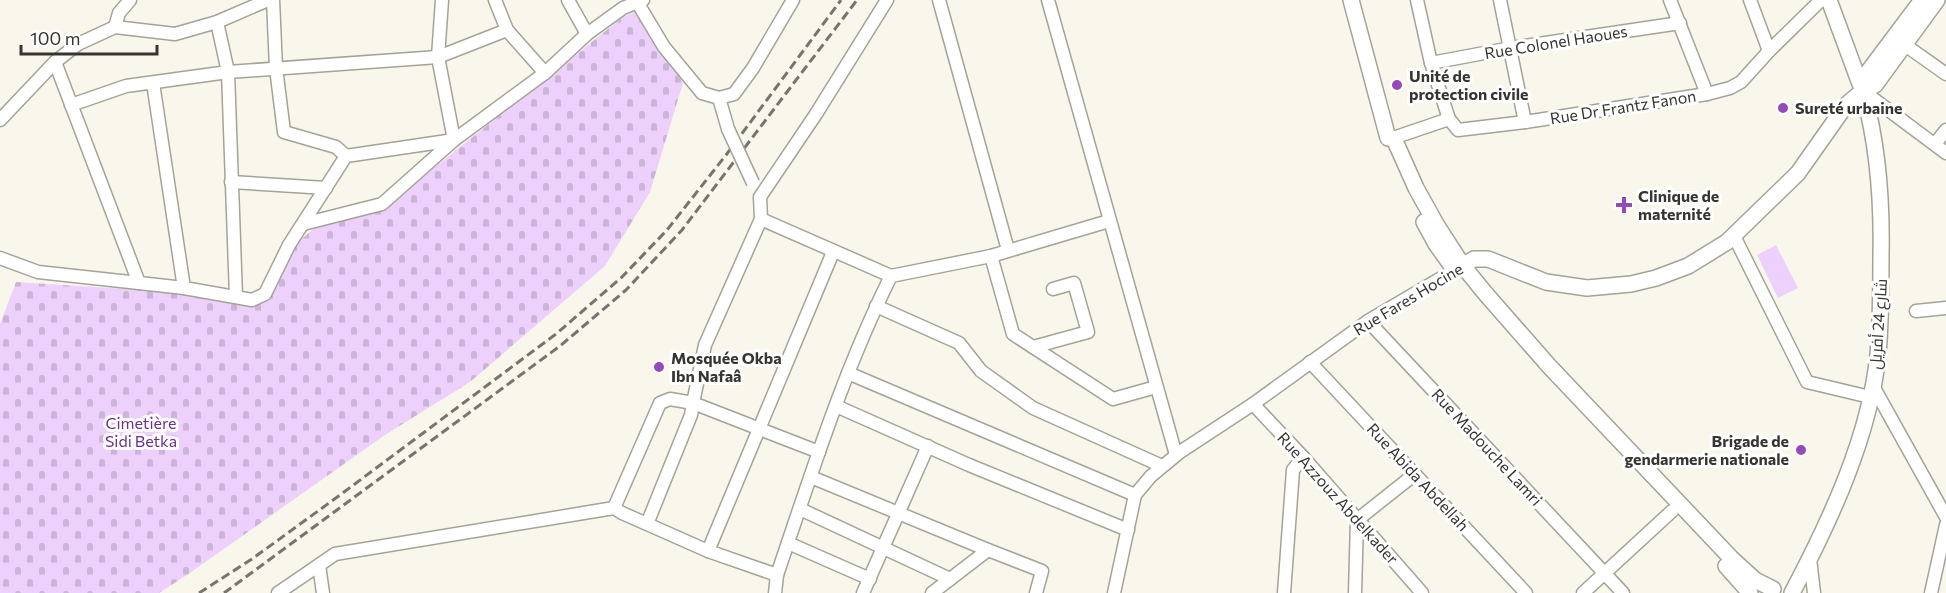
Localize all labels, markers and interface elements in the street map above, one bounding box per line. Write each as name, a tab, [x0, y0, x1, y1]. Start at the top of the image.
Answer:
scale bar	[21, 18, 158, 56]
street label: Rue Colonel Haoues	[1483, 21, 1629, 62]
text: 100 m	[30, 27, 80, 49]
place label: Unité de protection civile	[1409, 66, 1528, 103]
marker: Unité de protection civile	[1390, 78, 1404, 92]
street label: Rue Dr Frantz Fanon	[1548, 86, 1697, 127]
place label: Sureté urbaine	[1795, 98, 1902, 117]
marker: Sureté urbaine	[1776, 101, 1790, 115]
place label: Clinique de maternité	[1638, 186, 1719, 223]
marker: Clinique de maternité	[1615, 196, 1633, 214]
street label: Rue Fares Hocine	[1350, 258, 1466, 339]
street label: شارع 24 أفريل	[1865, 278, 1893, 370]
place label: Mosquée Okba Ibn Nafaâ	[671, 348, 782, 385]
marker: Mosquée Okba Ibn Nafaâ	[652, 360, 666, 374]
street label: Rue Madouche Lamri	[1428, 384, 1546, 509]
park label: Cimetière Sidi Betka	[105, 413, 177, 450]
street label: Rue Abida Abdellah	[1364, 419, 1473, 534]
street label: Rue Azzouz Abdelkader	[1274, 428, 1403, 568]
place label: Brigade de gendarmerie nationale	[1624, 431, 1789, 468]
marker: Brigade de gendarmerie nationale	[1794, 443, 1808, 457]

